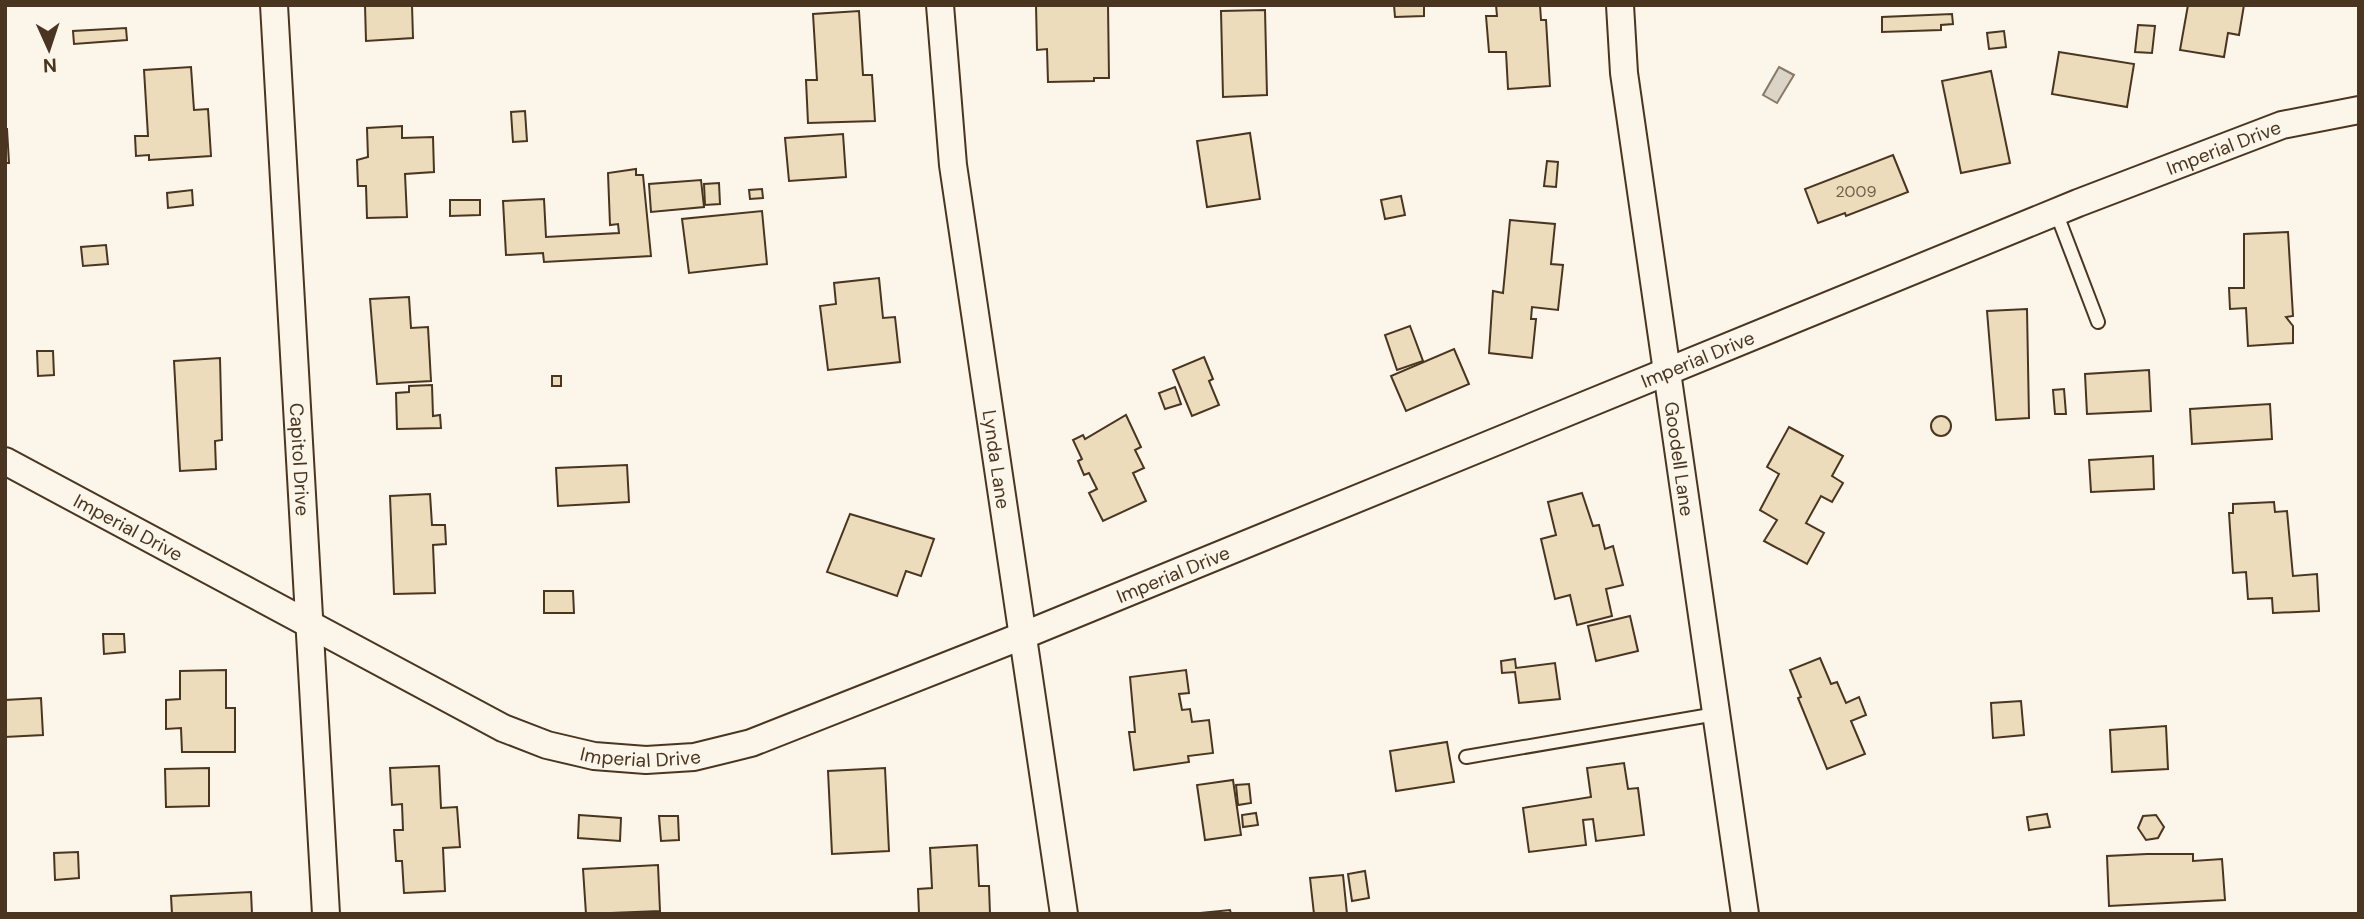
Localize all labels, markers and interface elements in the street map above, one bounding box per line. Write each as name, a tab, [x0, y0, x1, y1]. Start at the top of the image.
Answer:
north arrow	[14, 14, 84, 84]
text: N	[42, 53, 57, 78]
street label: Imperial Drive	[2163, 115, 2284, 181]
house number: 2009	[1836, 181, 1877, 202]
street label: Imperial Drive	[1637, 325, 1758, 394]
street label: Goodell Lane	[1658, 400, 1700, 518]
street label: Capitol Drive	[284, 402, 315, 517]
street label: Lynda Lane	[976, 408, 1016, 510]
street label: Imperial Drive	[69, 488, 187, 567]
street label: Imperial Drive	[1113, 540, 1234, 609]
street label: Imperial Drive	[578, 741, 703, 773]

